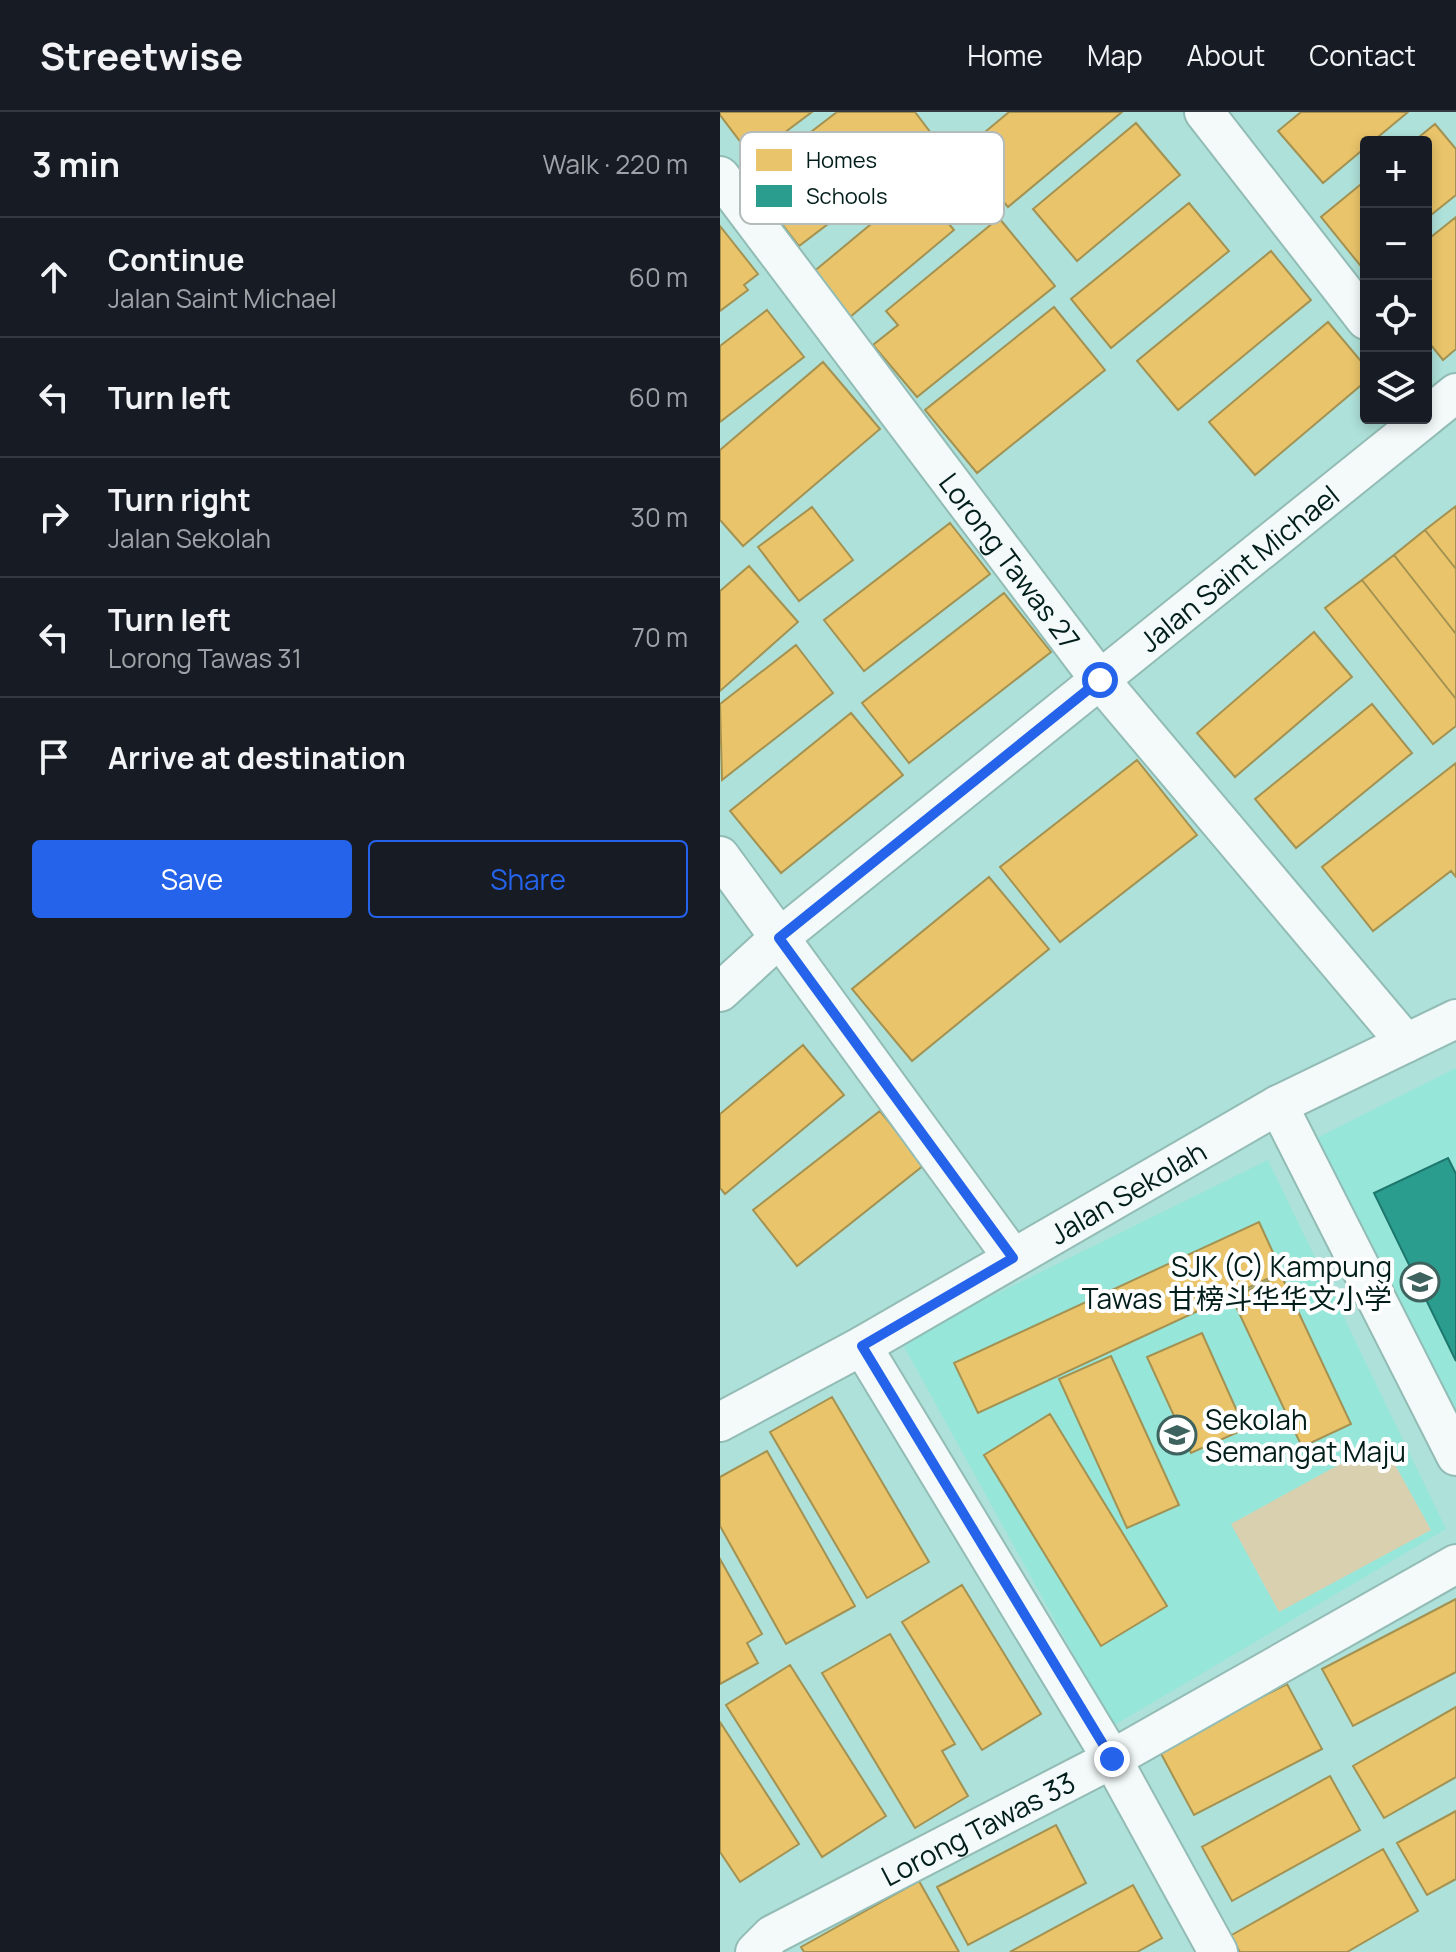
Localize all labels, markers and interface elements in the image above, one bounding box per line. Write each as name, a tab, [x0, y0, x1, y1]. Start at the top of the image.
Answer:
text: Streetwise	[40, 29, 243, 81]
text: Home	[967, 36, 1043, 74]
text: Map	[1087, 36, 1143, 74]
text: About	[1187, 36, 1265, 74]
text: Contact	[1309, 36, 1416, 74]
legend	[740, 132, 1004, 224]
map controls	[1360, 136, 1432, 424]
button: +	[1360, 136, 1432, 208]
text: 3 min	[32, 141, 120, 187]
text: Homes	[806, 145, 877, 175]
text: Walk · 220 m	[542, 146, 688, 182]
text: Schools	[806, 181, 888, 211]
button: −	[1360, 208, 1432, 280]
text: Continue	[108, 239, 244, 280]
icon: ahead	[32, 255, 76, 299]
text: 60 m	[629, 259, 688, 295]
text: Jalan Saint Michael	[108, 280, 337, 316]
button: locate	[1360, 280, 1432, 352]
button: layers	[1360, 352, 1432, 424]
icon: left	[32, 375, 76, 419]
text: Turn left	[108, 377, 231, 418]
text: 60 m	[629, 379, 688, 415]
street label: Lorong Tawas 27	[931, 465, 1089, 657]
street label: Jalan Saint Michael	[1131, 476, 1347, 660]
text: Turn right	[108, 479, 251, 520]
icon: right	[32, 495, 76, 539]
text: 30 m	[631, 499, 688, 535]
text: Jalan Sekolah	[108, 520, 271, 556]
text: Turn left	[108, 599, 231, 640]
icon: left	[32, 615, 76, 659]
text: 70 m	[632, 619, 688, 655]
text: Lorong Tawas 31	[108, 640, 302, 676]
route start	[1082, 662, 1118, 698]
icon: arrive	[32, 735, 76, 779]
text: Arrive at destination	[108, 737, 406, 778]
button: Save	[32, 840, 352, 918]
button: Share	[368, 840, 688, 918]
street label: Jalan Sekolah	[1042, 1132, 1213, 1253]
place label: SJK (C) Kampung Tawas 甘榜斗华华文小学	[1082, 1247, 1392, 1317]
school or university icon: SJK (C) Kampung Tawas 甘榜斗华华文小学	[1399, 1261, 1441, 1303]
place label: Sekolah Semangat Maju	[1205, 1400, 1406, 1470]
school or university icon: Sekolah Semangat Maju	[1156, 1414, 1198, 1456]
route end	[1094, 1741, 1130, 1777]
street label: Lorong Tawas 33	[875, 1762, 1081, 1894]

